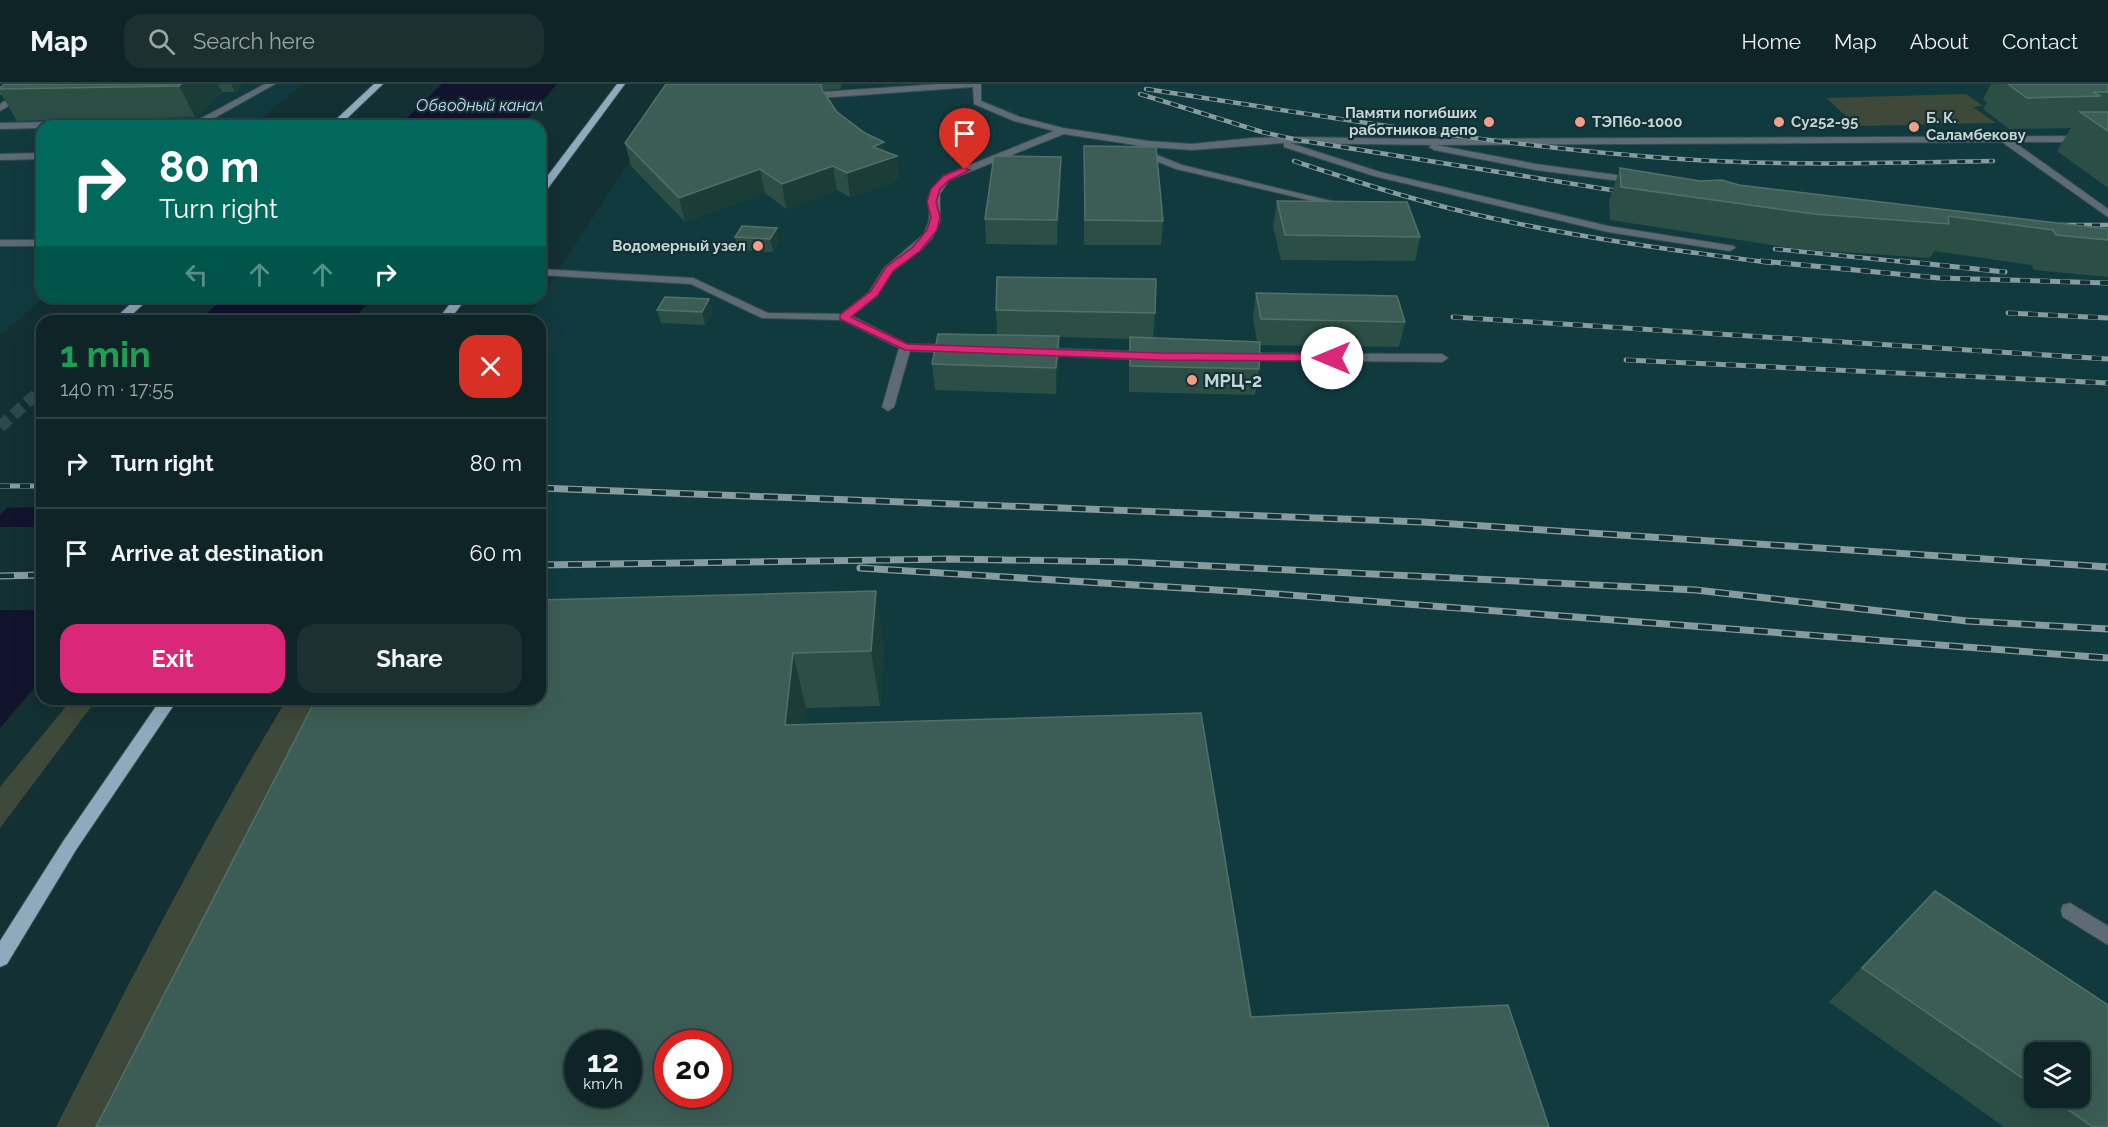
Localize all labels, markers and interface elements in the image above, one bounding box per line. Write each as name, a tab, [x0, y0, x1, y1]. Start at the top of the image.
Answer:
search box	[124, 14, 544, 68]
text: Map	[30, 25, 88, 58]
icon: search	[145, 25, 178, 58]
text: Search here	[193, 28, 315, 54]
text: Home	[1742, 29, 1801, 54]
text: Map	[1834, 29, 1877, 54]
text: About	[1910, 29, 1969, 54]
text: Contact	[2002, 29, 2078, 54]
water label: Обводный канал	[416, 96, 544, 115]
place label: Памяти погибших работников депо	[1345, 104, 1477, 139]
pin	[939, 108, 990, 170]
place label: Б. К. Саламбекову	[1926, 109, 2026, 144]
place label: ТЭП60-1000	[1592, 113, 1683, 131]
place label: Су252-95	[1791, 113, 1858, 131]
marker: Памяти погибших работников депо	[1482, 115, 1496, 129]
marker: ТЭП60-1000	[1573, 115, 1587, 129]
marker: Су252-95	[1772, 115, 1786, 129]
icon: arrive	[948, 117, 981, 150]
marker: Б. К. Саламбекову	[1907, 120, 1921, 134]
text: 80 m	[159, 143, 259, 192]
icon: right	[60, 144, 138, 222]
text: Turn right	[159, 193, 278, 224]
place label: Водомерный узел	[612, 237, 746, 255]
marker: Водомерный узел	[751, 239, 765, 253]
icon: left	[180, 258, 213, 291]
icon: ahead	[243, 258, 276, 291]
icon: ahead	[306, 258, 339, 291]
icon: right	[369, 258, 402, 291]
position arrow	[1300, 326, 1364, 390]
text: 1 min	[60, 333, 151, 375]
button: close	[459, 335, 522, 398]
place label: МРЦ-2	[1204, 370, 1262, 391]
marker: МРЦ-2	[1185, 373, 1199, 387]
text: 140 m · 17:55	[60, 377, 174, 401]
icon: right	[60, 447, 93, 480]
text: Turn right	[111, 450, 214, 476]
text: 80 m	[470, 450, 522, 476]
icon: arrive	[60, 537, 93, 570]
text: Arrive at destination	[111, 540, 324, 566]
text: 60 m	[469, 540, 522, 566]
button: Exit	[60, 624, 285, 693]
button: Share	[297, 624, 522, 693]
speed limit sign: 20	[654, 1030, 732, 1108]
map controls	[2024, 1042, 2090, 1108]
button: layers	[2024, 1042, 2090, 1108]
text: 12	[587, 1044, 619, 1079]
text: km/h	[583, 1075, 623, 1093]

